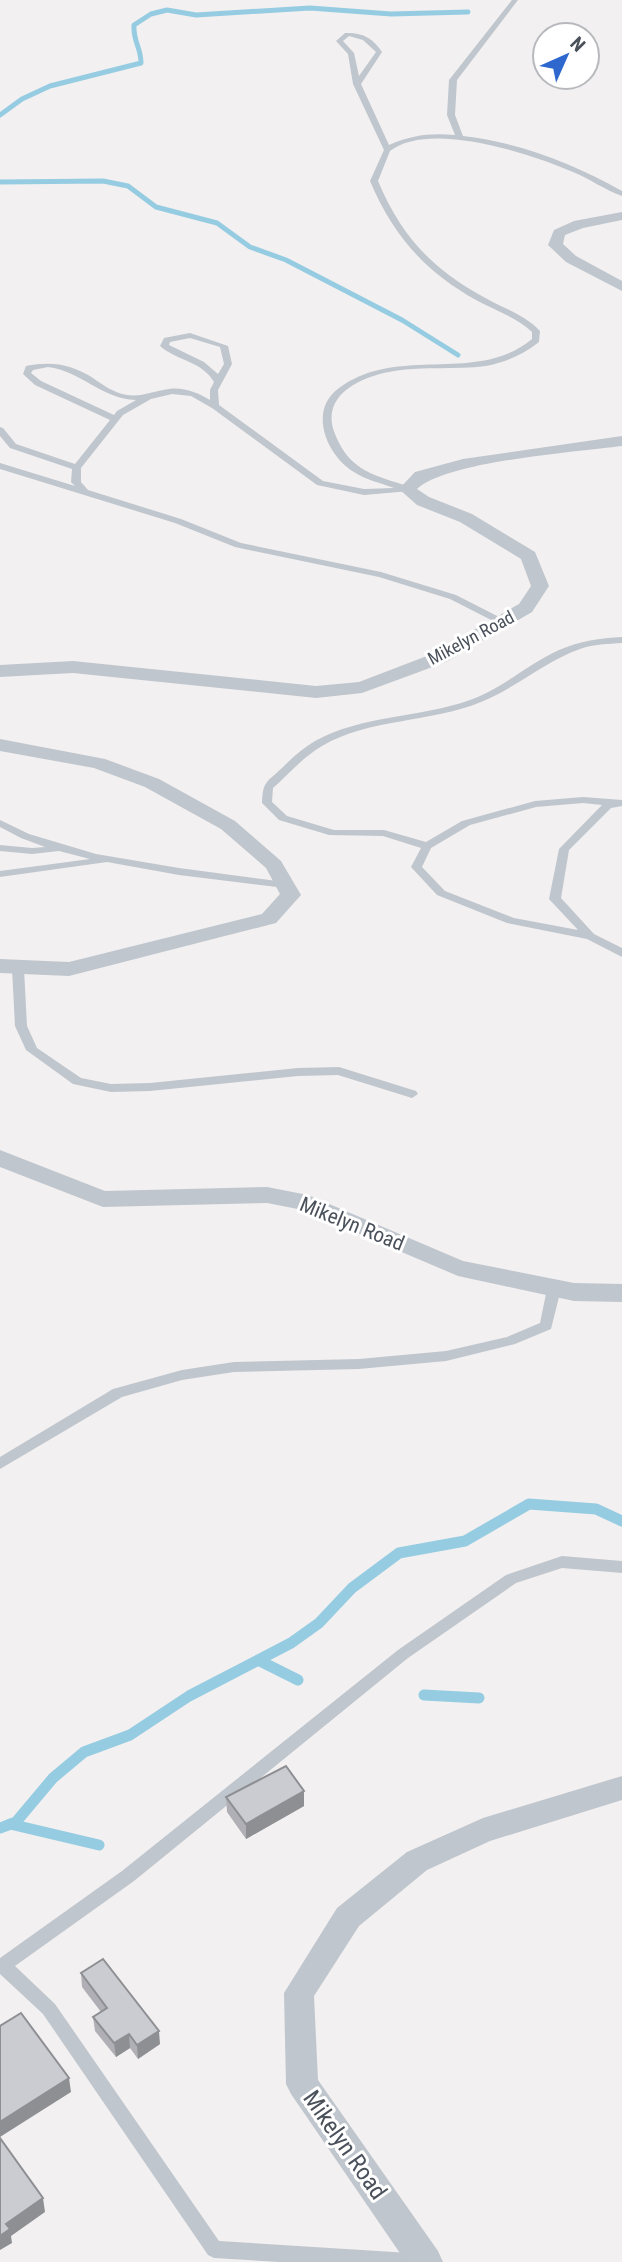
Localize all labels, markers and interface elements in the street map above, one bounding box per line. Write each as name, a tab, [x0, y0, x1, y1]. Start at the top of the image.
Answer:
north arrow	[531, 21, 601, 91]
text: N	[565, 32, 590, 57]
street label: Mikelyn Road	[424, 606, 518, 669]
street label: Mikelyn Road	[296, 1192, 408, 1256]
street label: Mikelyn Road	[297, 2085, 393, 2205]

